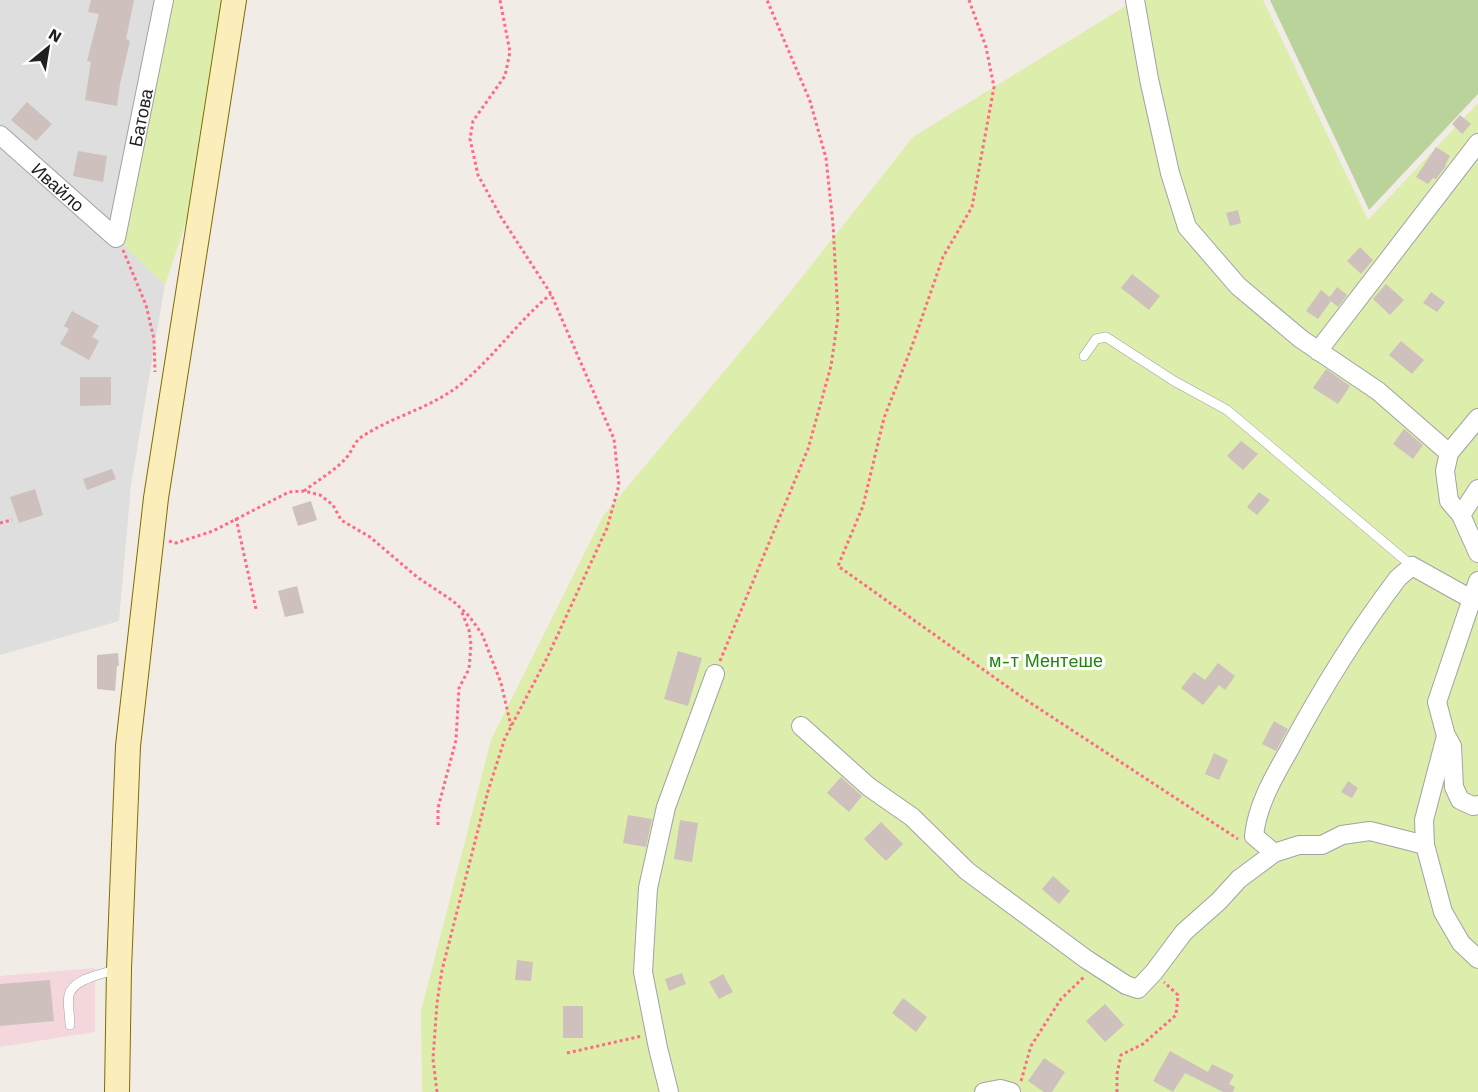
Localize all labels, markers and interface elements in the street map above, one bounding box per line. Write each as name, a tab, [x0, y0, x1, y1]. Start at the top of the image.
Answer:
north arrow	[18, 18, 78, 78]
text: N	[45, 24, 65, 47]
street label: Батова	[124, 86, 157, 148]
street label: Ивайло	[28, 158, 89, 216]
park label: м-т Ментeше	[989, 650, 1103, 671]

